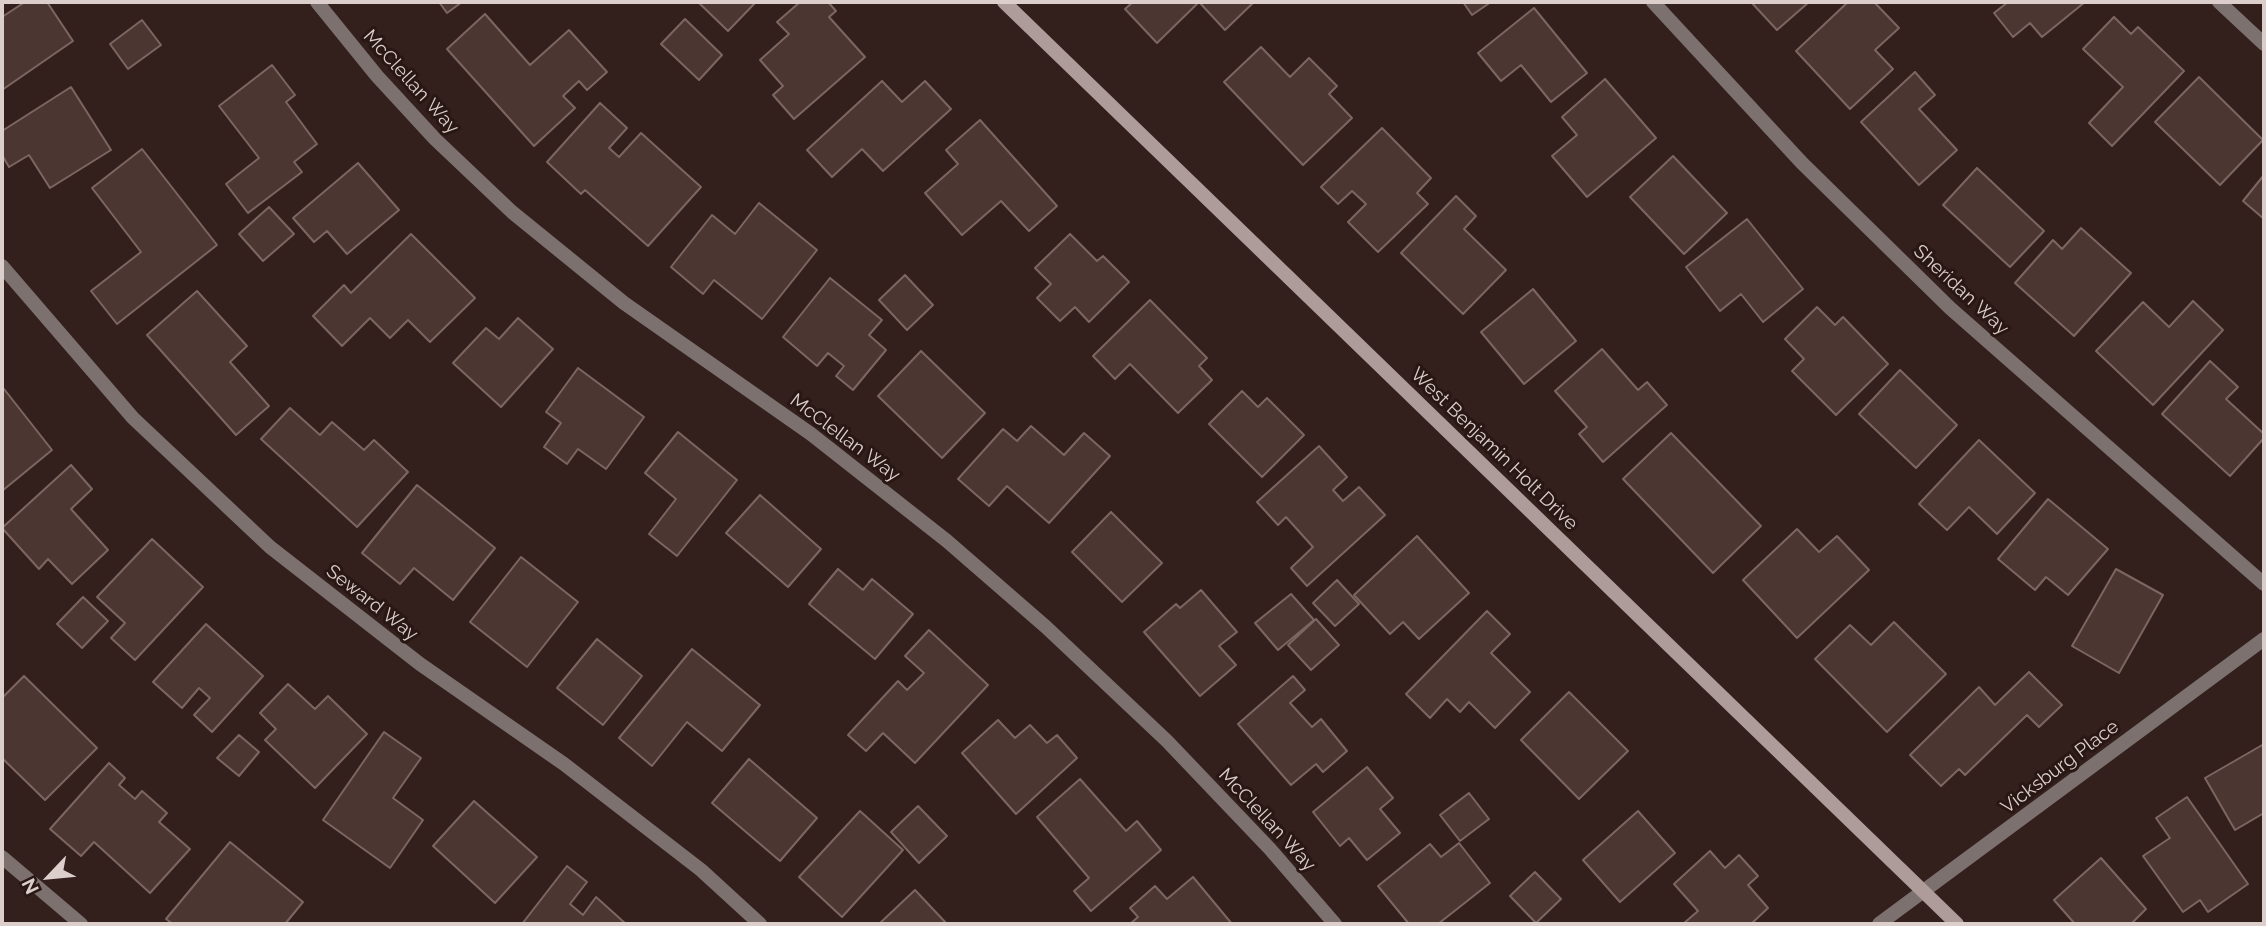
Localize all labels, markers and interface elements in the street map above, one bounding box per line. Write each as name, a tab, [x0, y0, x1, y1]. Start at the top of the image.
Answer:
street label: McClellan Way	[358, 25, 464, 139]
street label: Sheridan Way	[1909, 240, 2013, 340]
street label: West Benjamin Holt Drive	[1405, 363, 1583, 535]
street label: McClellan Way	[785, 389, 905, 487]
street label: Seward Way	[322, 560, 422, 646]
street label: Vicksburg Place	[1997, 715, 2123, 819]
street label: McClellan Way	[1214, 764, 1320, 876]
north arrow	[14, 842, 84, 912]
text: N	[17, 875, 43, 898]

